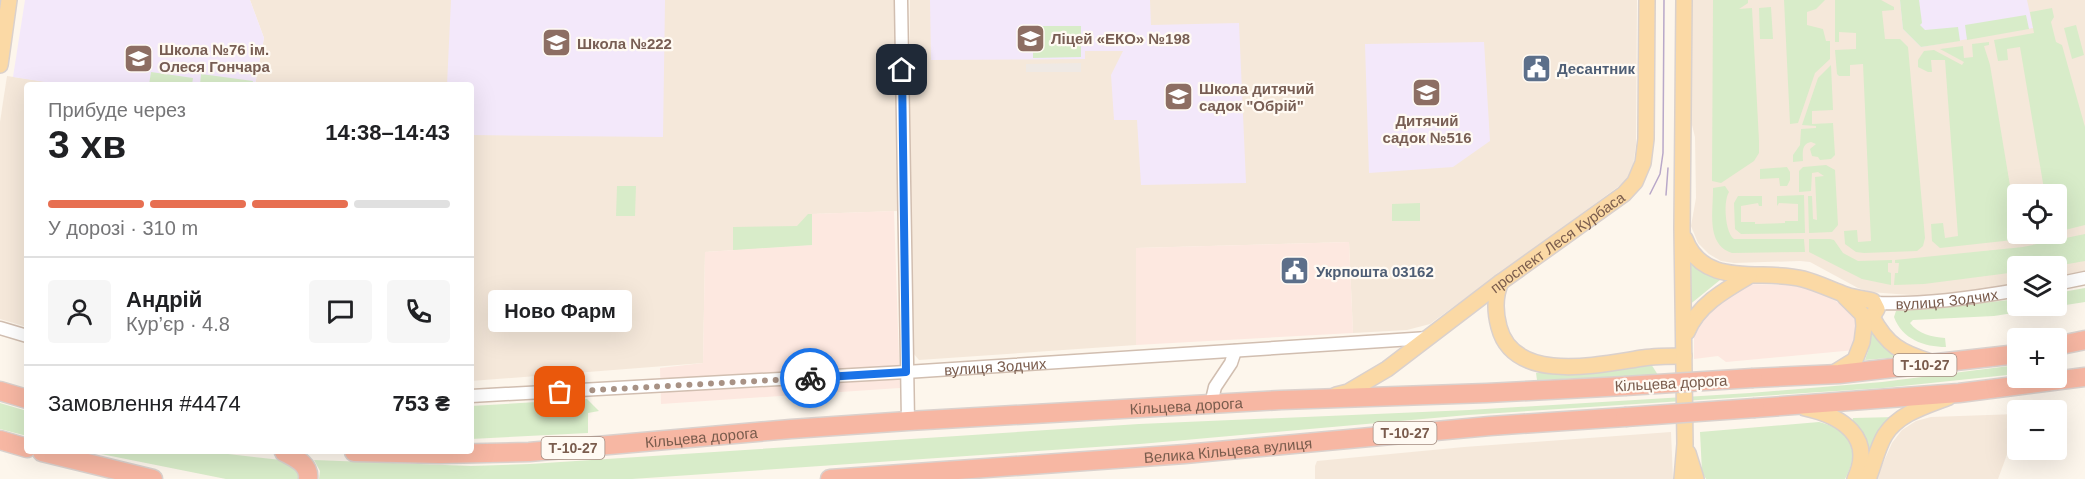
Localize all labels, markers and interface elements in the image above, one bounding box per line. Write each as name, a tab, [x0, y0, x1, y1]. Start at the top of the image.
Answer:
school or university icon: Ліцей «ЕКО» №198	[1014, 22, 1046, 54]
school or university icon: Школа №222	[540, 27, 572, 59]
place label: Ліцей «ЕКО» №198	[1051, 30, 1190, 47]
place label: Школа №222	[577, 35, 672, 52]
place label: Школа №76 ім. Олеся Гончара	[159, 41, 270, 75]
school or university icon: Школа №76 ім. Олеся Гончара	[122, 42, 154, 74]
pin	[876, 44, 927, 95]
public building icon: Десантник	[1520, 52, 1552, 84]
icon: home	[885, 53, 918, 86]
place label: Десантник	[1557, 60, 1636, 77]
school or university icon: Дитячий садок №516	[1411, 77, 1443, 109]
place label: Школа дитячий садок "Обрій"	[1199, 80, 1314, 114]
school or university icon: Школа дитячий садок "Обрій"	[1162, 81, 1194, 113]
text: Прибуде через	[48, 99, 186, 121]
place label: Дитячий садок №516	[1383, 112, 1471, 146]
text: 14:38–14:43	[325, 120, 450, 145]
text: 3 хв	[48, 123, 126, 166]
map controls	[2007, 184, 2067, 460]
button: locate	[2007, 184, 2067, 244]
street label: проспект Леся Курбаса	[1486, 188, 1628, 296]
text: У дорозі · 310 m	[48, 217, 198, 239]
public building icon: Укрпошта 03162	[1279, 255, 1311, 287]
button: layers	[2007, 256, 2067, 316]
place label: Укрпошта 03162	[1316, 263, 1434, 280]
button: person	[48, 280, 111, 343]
button: chat	[309, 280, 372, 343]
button: phone	[387, 280, 450, 343]
street label: вулиця Зодчих	[1896, 285, 1999, 312]
text: Андрій	[126, 287, 202, 312]
callout: Ново Фарм	[488, 290, 632, 332]
text: Ново Фарм	[504, 300, 616, 322]
text: Кур’єр · 4.8	[126, 313, 230, 335]
button: +	[2007, 328, 2067, 388]
courier	[780, 348, 840, 408]
street label: вулиця Зодчих	[943, 354, 1047, 378]
road number: Т-10-27	[1894, 354, 1956, 376]
icon: bike	[794, 362, 827, 395]
pin	[534, 366, 585, 417]
street label: Кільцева дорога	[1614, 372, 1729, 394]
icon: bag	[543, 375, 576, 408]
text: Замовлення #4474	[48, 391, 241, 416]
text: 753 ₴	[393, 391, 450, 416]
street label: Кільцева дорога	[1129, 394, 1244, 417]
button: −	[2007, 400, 2067, 460]
road number: Т-10-27	[1374, 422, 1436, 444]
street label: Кільцева дорога	[644, 423, 759, 450]
street label: Велика Кільцева вулиця	[1143, 434, 1313, 465]
road number: Т-10-27	[542, 437, 604, 459]

